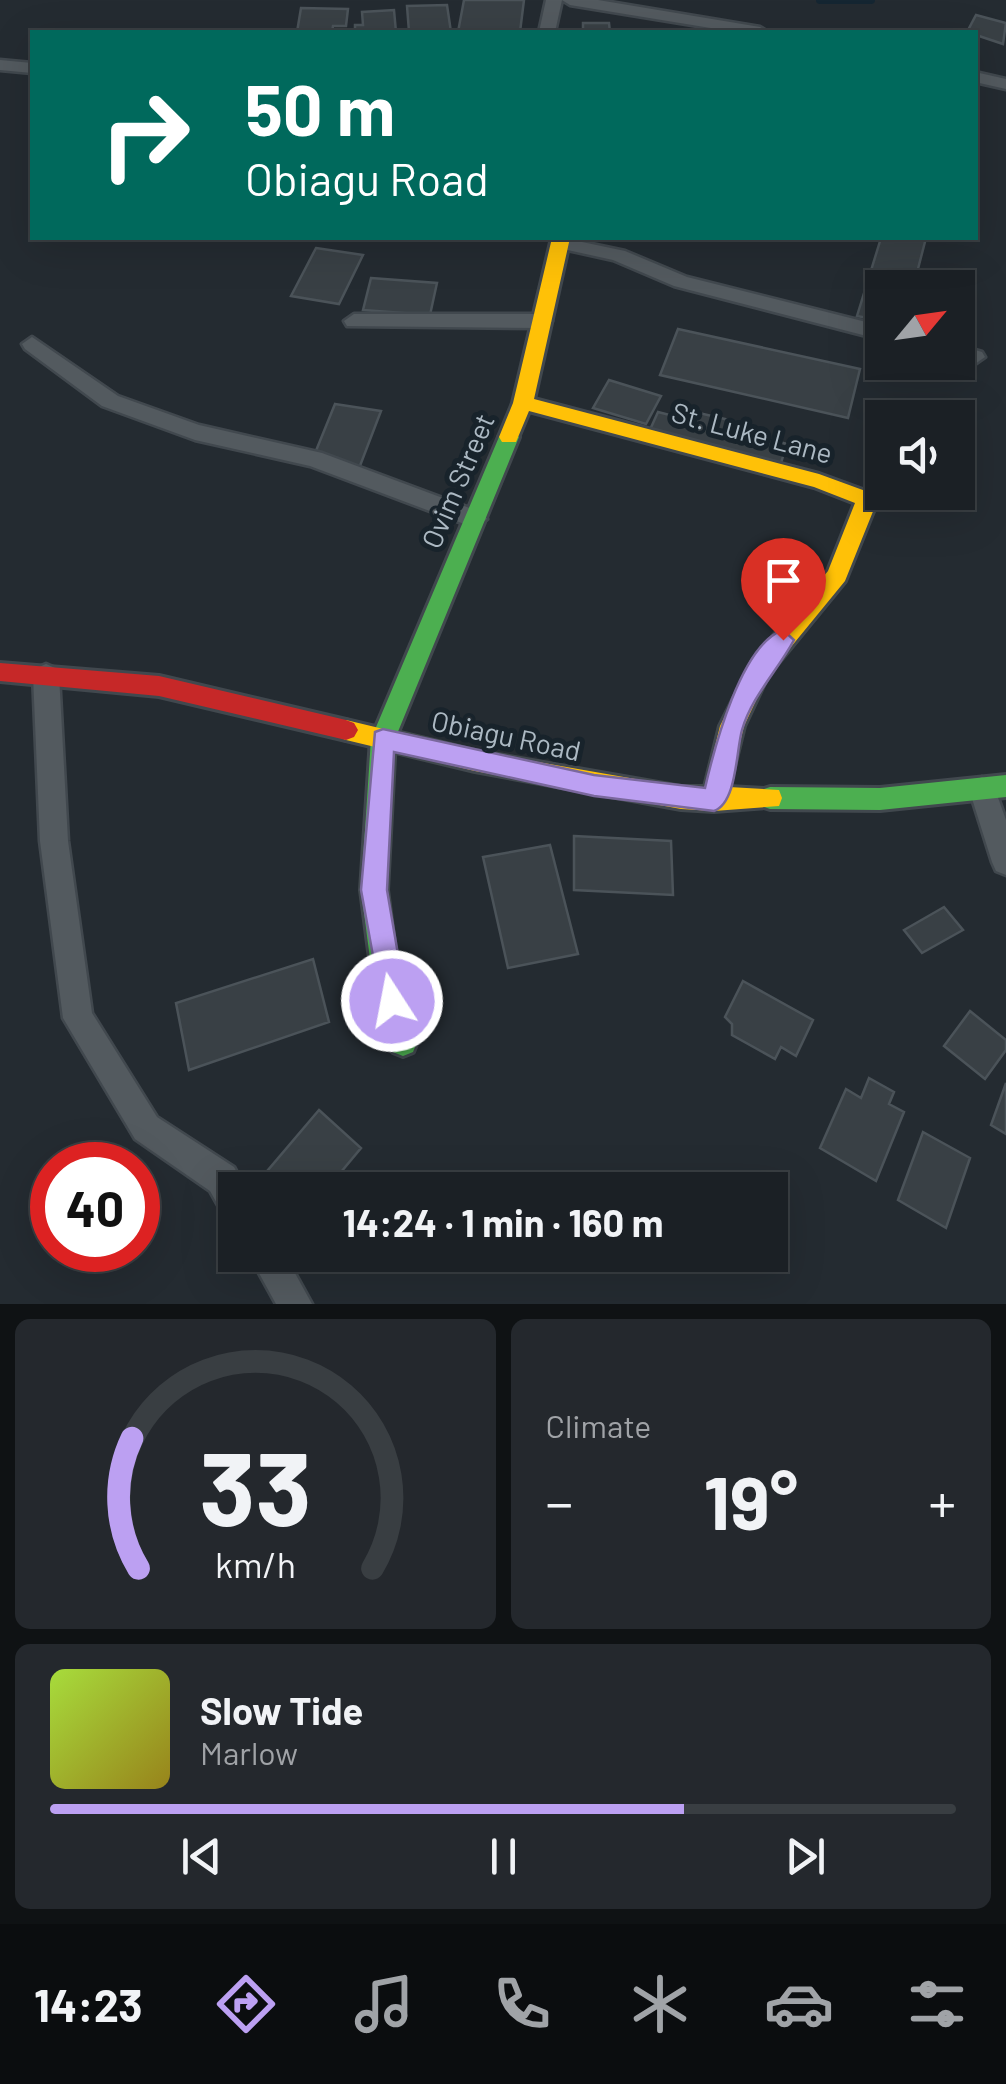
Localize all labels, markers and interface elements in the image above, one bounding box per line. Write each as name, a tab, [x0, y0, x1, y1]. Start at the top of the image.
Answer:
text: 50 m	[245, 66, 395, 150]
icon: right	[80, 70, 210, 200]
text: Obiagu Road	[245, 151, 489, 205]
north arrow	[865, 270, 975, 380]
map controls	[865, 270, 975, 510]
street label: St. Luke Lane	[668, 394, 836, 470]
button: sound	[865, 400, 975, 510]
street label: Ovim Street	[413, 408, 501, 553]
pin	[741, 538, 826, 641]
icon: arrive	[756, 553, 811, 608]
street label: Obiagu Road	[429, 703, 584, 767]
position arrow	[340, 949, 444, 1053]
speed limit sign: 40	[30, 1142, 160, 1272]
text: 14:24 · 1 min · 160 m	[343, 1199, 663, 1245]
text: Climate	[546, 1406, 651, 1444]
text: 33	[199, 1422, 311, 1547]
text: 19°	[703, 1455, 798, 1545]
text: −	[546, 1468, 573, 1534]
text: +	[928, 1468, 956, 1534]
text: km/h	[215, 1542, 296, 1585]
text: Slow Tide	[200, 1687, 363, 1733]
text: Marlow	[200, 1733, 298, 1771]
icon: previous	[174, 1829, 229, 1884]
icon: pause	[476, 1829, 531, 1884]
icon: next	[778, 1829, 833, 1884]
icon: directions	[211, 1969, 281, 2039]
icon: music	[349, 1969, 419, 2039]
icon: phone	[487, 1969, 557, 2039]
icon: climate	[625, 1969, 695, 2039]
icon: car	[764, 1969, 834, 2039]
icon: filters	[902, 1969, 972, 2039]
text: 14:23	[34, 1977, 143, 2031]

